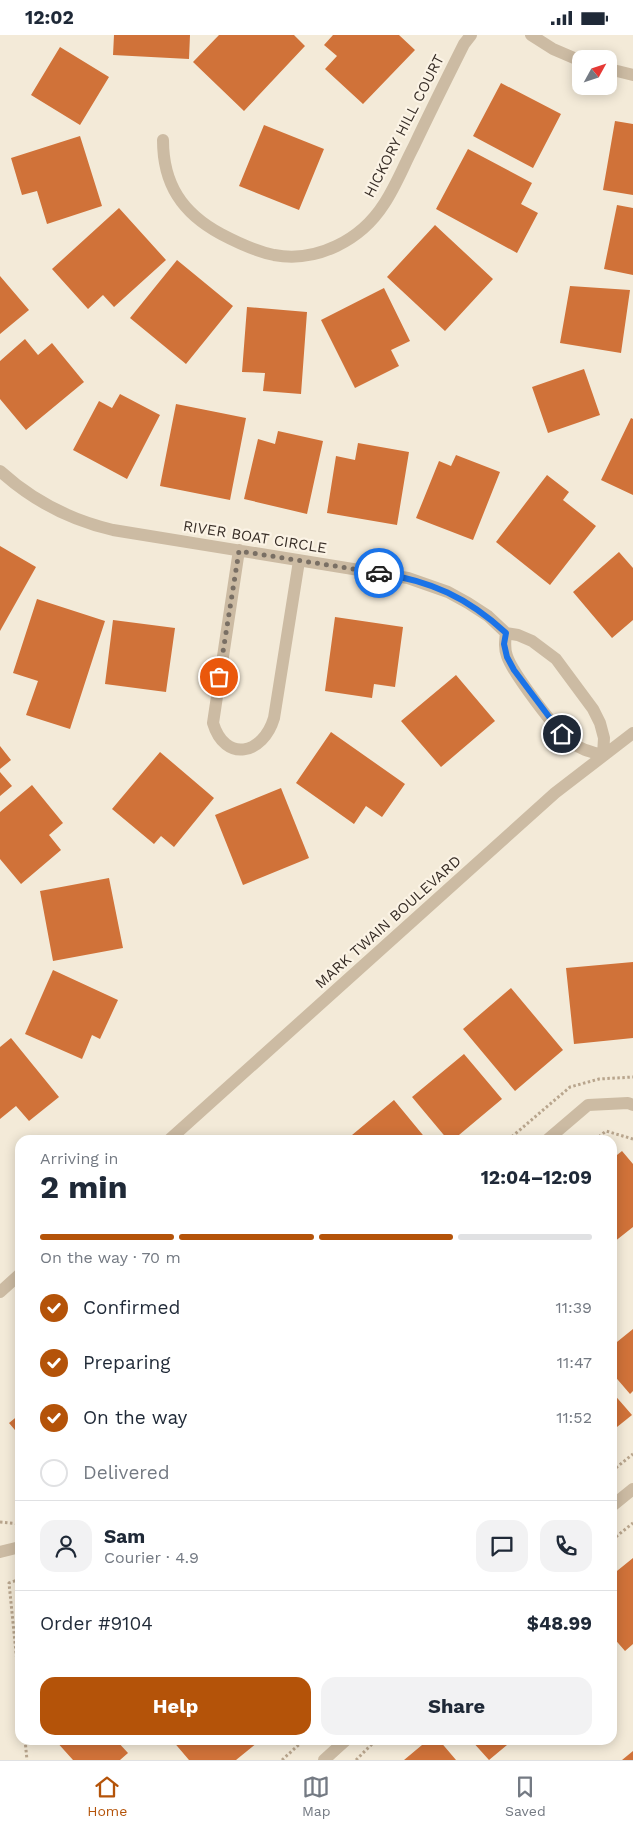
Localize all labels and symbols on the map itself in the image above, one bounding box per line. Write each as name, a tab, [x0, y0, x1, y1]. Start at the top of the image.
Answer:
north arrow	[572, 50, 618, 95]
street label: HICKORY HILL COURT	[360, 52, 448, 200]
street label: RIVER BOAT CIRCLE	[182, 517, 328, 557]
courier	[354, 548, 404, 598]
pin	[198, 656, 240, 698]
pin	[541, 713, 583, 755]
street label: MARK TWAIN BOULEVARD	[311, 852, 465, 992]

